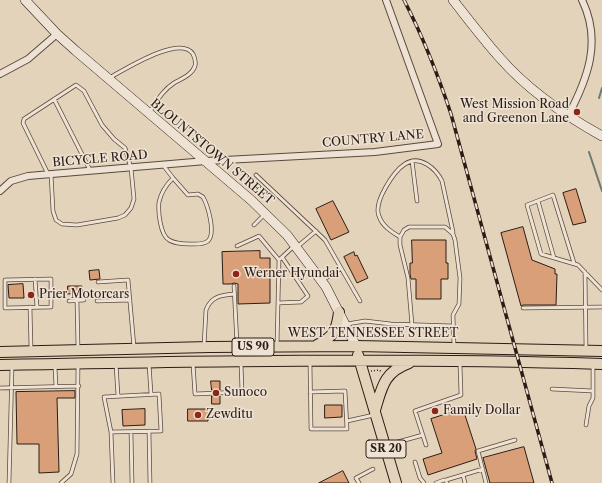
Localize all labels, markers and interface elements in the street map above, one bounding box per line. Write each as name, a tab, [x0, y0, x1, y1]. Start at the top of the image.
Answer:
street label: BLOUNTSTOWN STREET	[147, 96, 277, 208]
place label: West Mission Road and Greenon Lane	[460, 98, 569, 126]
marker: West Mission Road and Greenon Lane	[572, 107, 582, 117]
street label: COUNTRY LANE	[321, 127, 425, 151]
street label: BICYCLE ROAD	[52, 148, 148, 170]
place label: Werner Hyundai	[244, 267, 339, 281]
marker: Werner Hyundai	[231, 269, 241, 279]
place label: Prier Motorcars	[39, 288, 129, 302]
marker: Prier Motorcars	[26, 290, 36, 300]
street label: WEST TENNESSEE STREET	[288, 327, 458, 341]
road number: US 90	[232, 338, 274, 356]
place label: Sunoco	[224, 386, 267, 400]
marker: Sunoco	[211, 388, 221, 398]
place label: Family Dollar	[443, 404, 520, 418]
marker: Family Dollar	[430, 406, 440, 416]
place label: Zewditu	[206, 408, 253, 422]
marker: Zewditu	[193, 410, 203, 420]
road number: SR 20	[366, 440, 406, 458]

